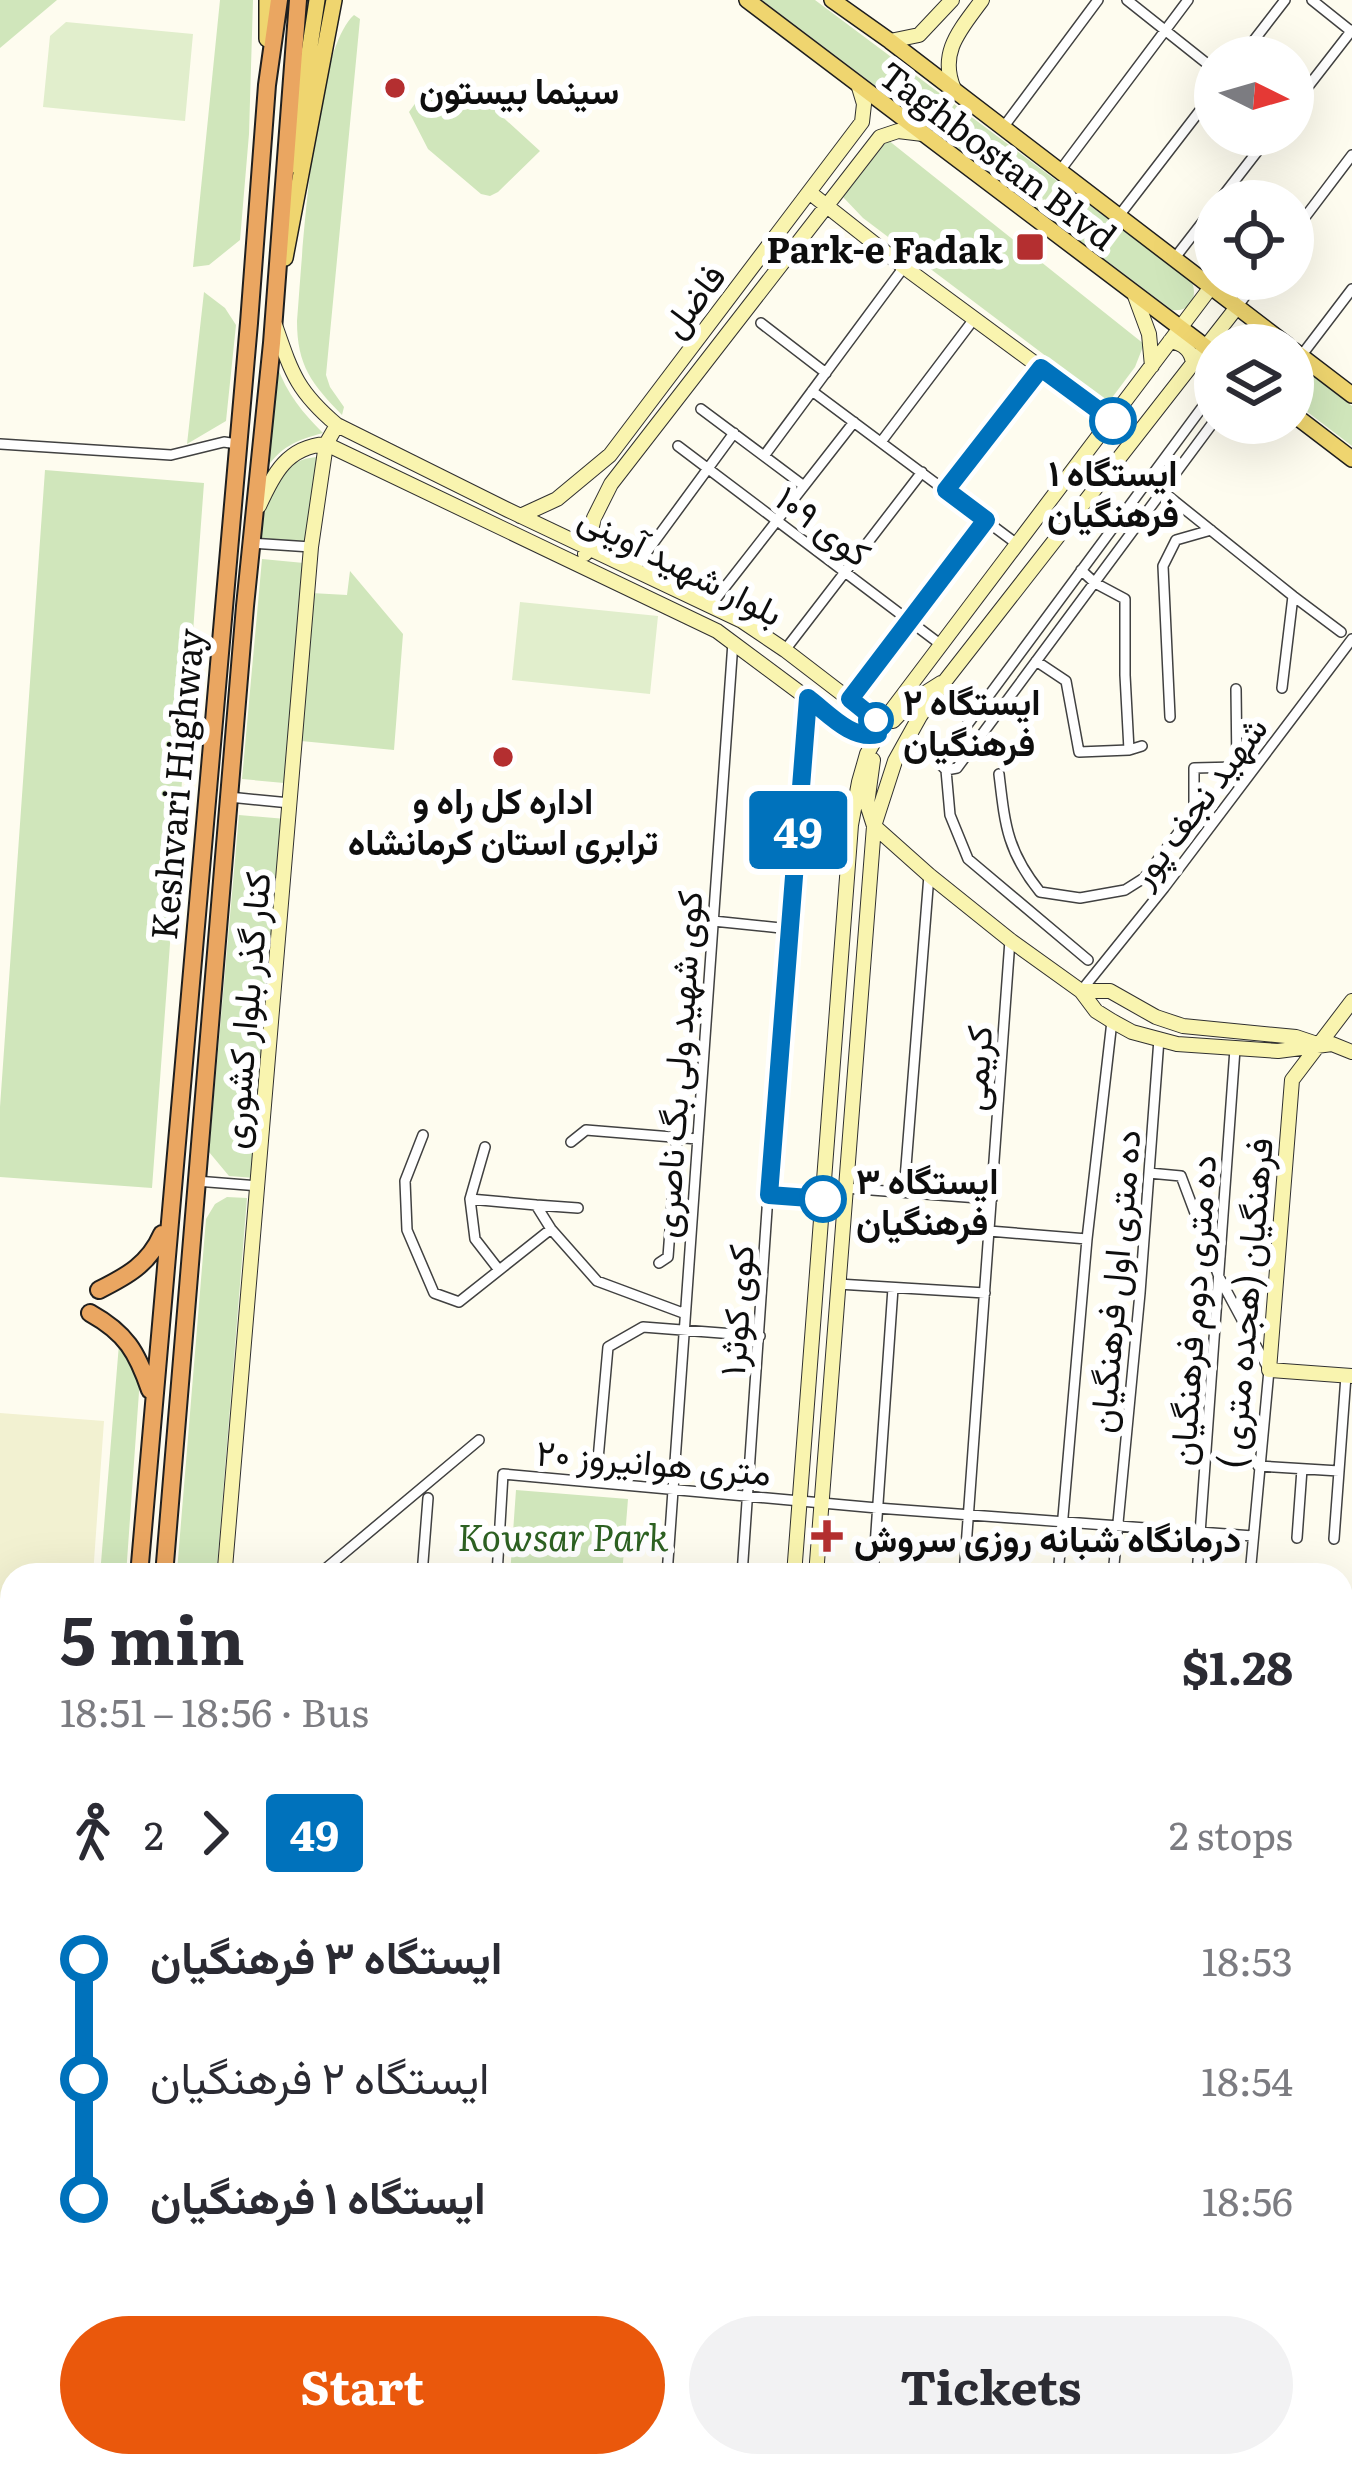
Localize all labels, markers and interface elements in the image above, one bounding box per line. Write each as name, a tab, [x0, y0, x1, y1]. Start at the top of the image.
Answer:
north arrow	[1194, 36, 1314, 156]
map controls	[1194, 36, 1314, 444]
street label: Taghbostan Blvd	[869, 47, 1129, 261]
place label: سینما بیستون	[419, 62, 619, 115]
marker: سینما بیستون	[382, 75, 408, 101]
button: locate	[1194, 180, 1314, 300]
place label: Park-e Fadak	[766, 221, 1004, 274]
marker: Park-e Fadak	[1014, 231, 1046, 263]
street label: فاضل	[646, 251, 736, 347]
button: layers	[1194, 324, 1314, 444]
marker: ایستگاه ۱ فرهنگیان	[1091, 399, 1135, 443]
place label: ایستگاه ۱ فرهنگیان	[1047, 444, 1179, 538]
street label: کوی ۱۰۹	[766, 470, 884, 578]
street label: بلوار شهید آوینی	[571, 489, 793, 637]
street label: Keshvari Highway	[135, 626, 215, 942]
place label: ایستگاه ۲ فرهنگیان	[903, 673, 1041, 767]
street label: شهید نجف پور	[1113, 703, 1279, 898]
marker: ایستگاه ۲ فرهنگیان	[860, 704, 892, 736]
marker: اداره کل راه و ترابری استان کرمانشاه	[490, 744, 516, 770]
place label: اداره کل راه و ترابری استان کرمانشاه	[348, 772, 658, 866]
line badge: 49	[744, 791, 852, 869]
text: 49	[773, 799, 823, 861]
street label: کنار گذر بلوار کشوری	[204, 869, 282, 1151]
street label: کوی شهید ولی بگ ناصری	[636, 889, 714, 1239]
street label: کریمی	[945, 1023, 1003, 1113]
street label: ده متری اول فرهنگیان	[1072, 1127, 1152, 1435]
street label: فرهنگیان (هجده متری )	[1202, 1135, 1284, 1471]
place label: ایستگاه ۳ فرهنگیان	[856, 1152, 998, 1246]
street label: ده متری دوم فرهنگیان	[1153, 1153, 1227, 1467]
marker: ایستگاه ۳ فرهنگیان	[801, 1177, 845, 1221]
street label: کوی کوثر۱	[703, 1242, 765, 1378]
street label: ۲۰ متری هوانیروز	[534, 1423, 774, 1497]
park label: Kowsar Park	[457, 1509, 669, 1562]
place label: درمانگاه شبانه روزی سروش	[854, 1510, 1241, 1563]
marker: درمانگاه شبانه روزی سروش	[811, 1520, 843, 1552]
text: 5 min	[60, 1587, 245, 1685]
text: $1.28	[1182, 1632, 1293, 1699]
text: 18:51 – 18:56 · Bus	[60, 1681, 369, 1739]
icon: walk	[60, 1800, 126, 1866]
icon: forward	[182, 1800, 248, 1866]
text: 49	[290, 1802, 339, 1864]
text: 2	[144, 1804, 164, 1862]
text: 2 stops	[1169, 1804, 1293, 1862]
text: ایستگاه ۳ فرهنگیان	[150, 1921, 502, 1988]
text: 18:53	[1202, 1930, 1293, 1988]
text: ایستگاه ۲ فرهنگیان	[150, 2041, 489, 2108]
text: 18:54	[1201, 2050, 1293, 2108]
text: ایستگاه ۱ فرهنگیان	[150, 2161, 486, 2228]
text: 18:56	[1202, 2170, 1293, 2228]
button: Start	[60, 2316, 665, 2454]
button: Tickets	[689, 2316, 1293, 2454]

